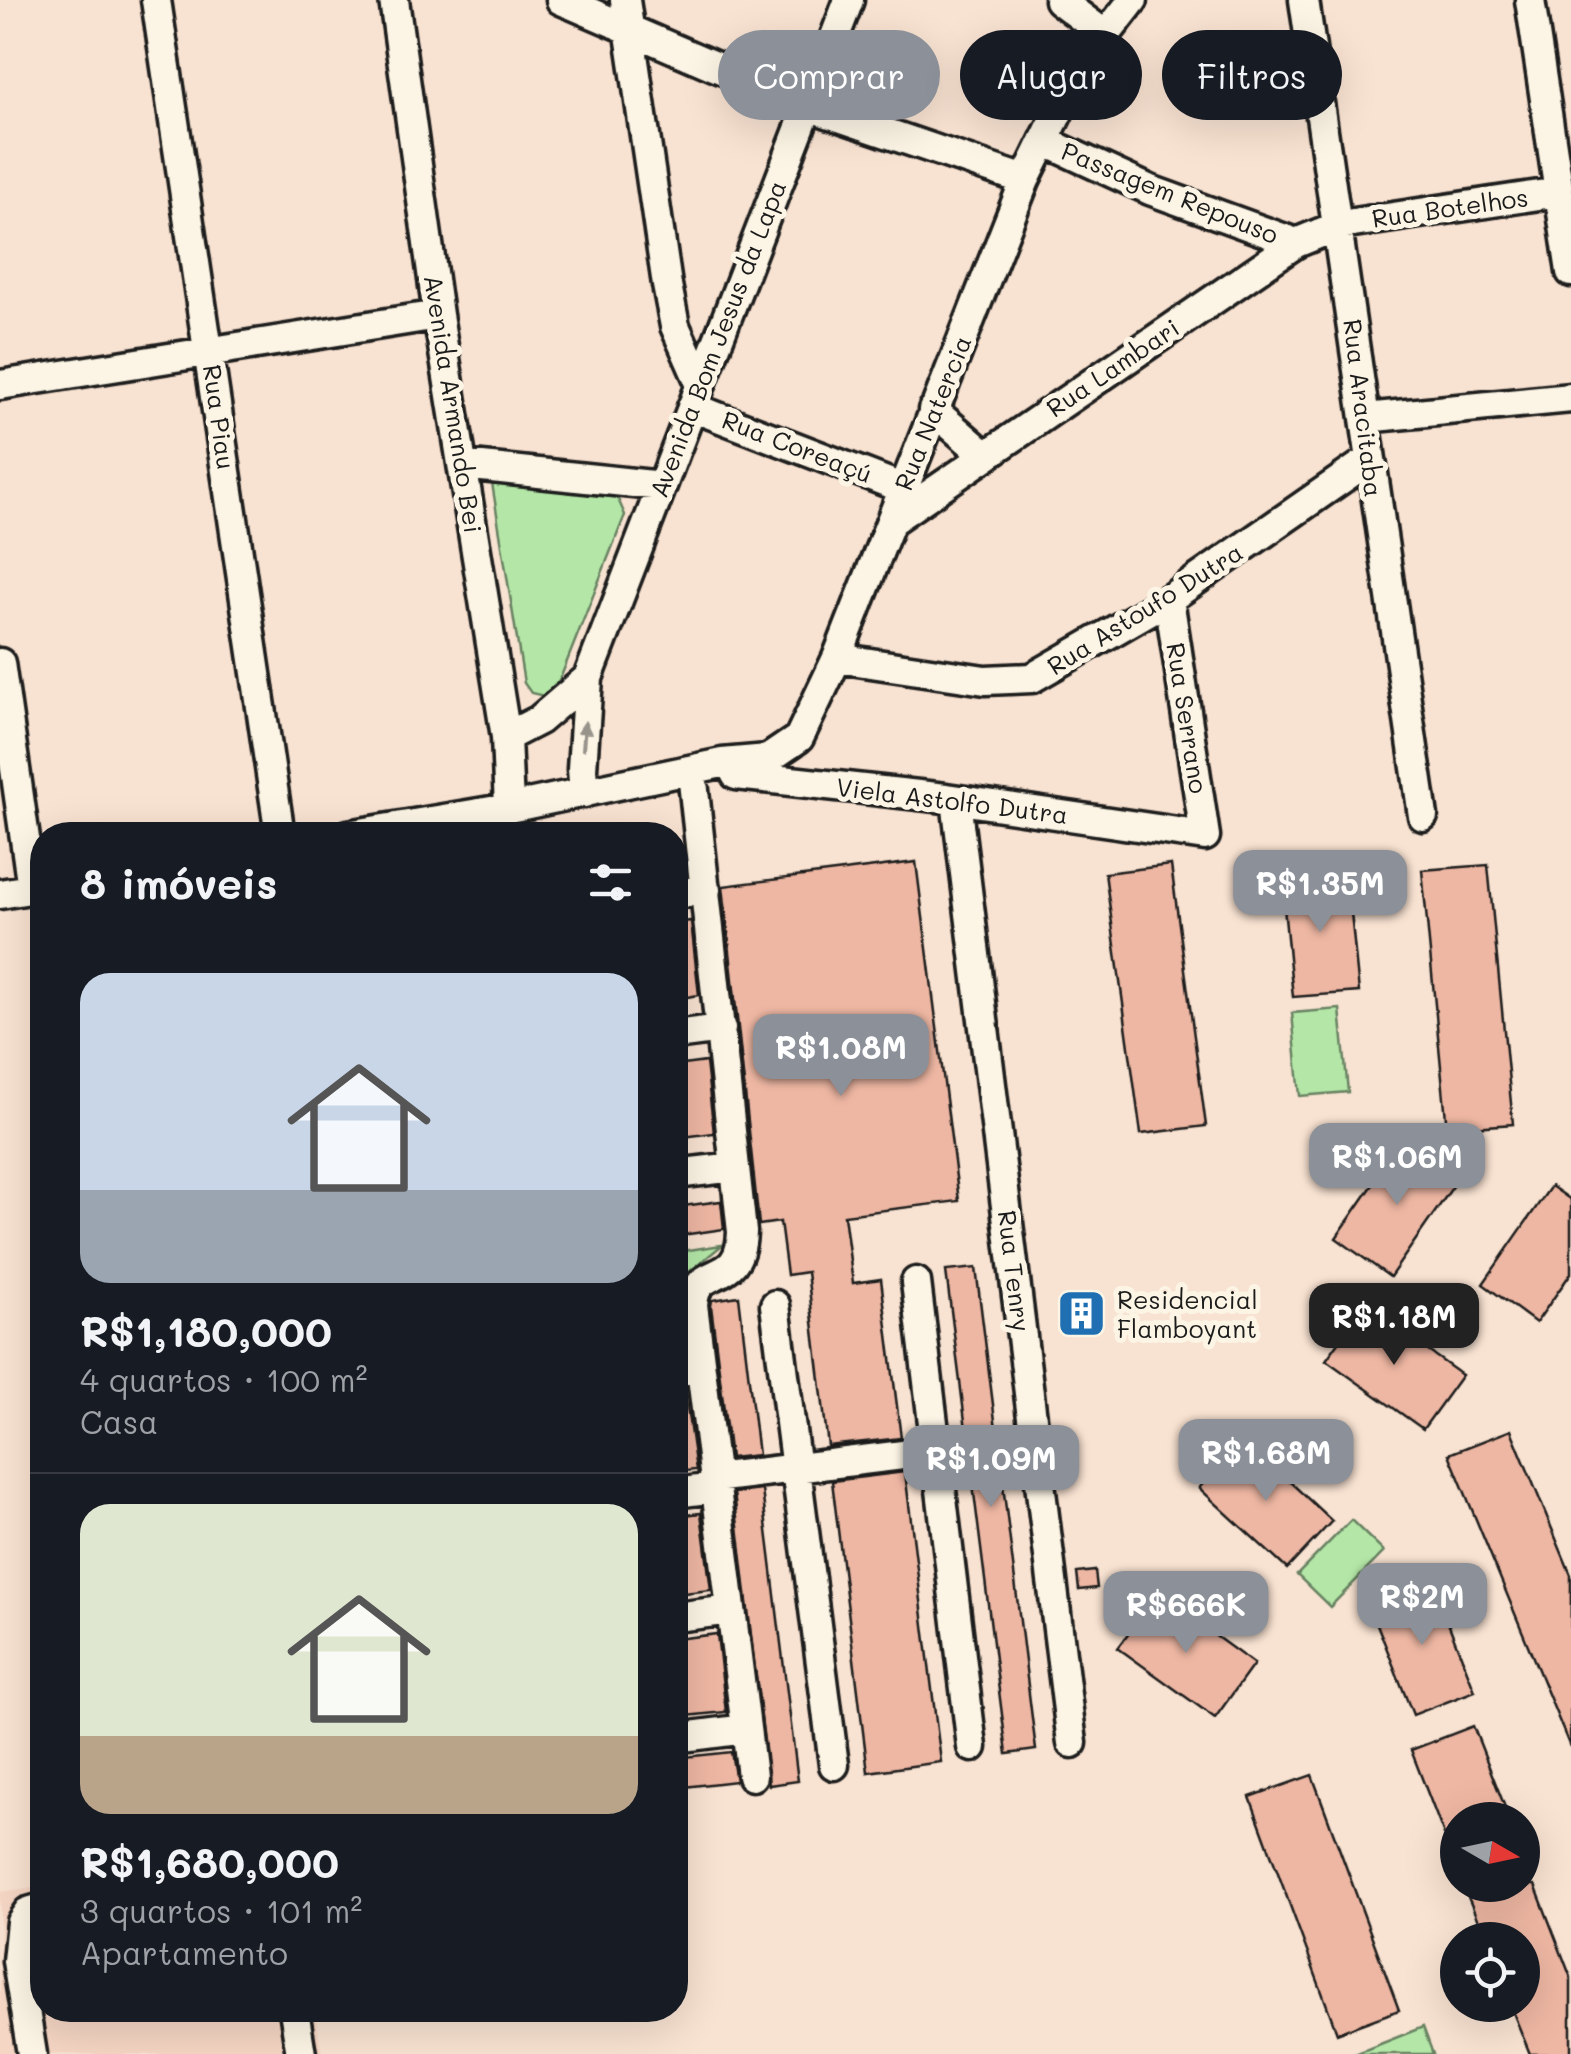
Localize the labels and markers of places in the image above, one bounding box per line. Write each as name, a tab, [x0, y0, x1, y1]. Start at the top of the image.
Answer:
pin: R$1.35M	[1228, 850, 1412, 935]
pin: R$1.08M	[749, 1014, 933, 1099]
pin: R$1.06M	[1305, 1123, 1489, 1208]
place label: Residencial Flamboyant	[1117, 1283, 1258, 1345]
pin: R$1.18M	[1302, 1283, 1486, 1368]
building icon: Residencial Flamboyant	[1056, 1288, 1108, 1340]
pin: R$1.68M	[1174, 1419, 1358, 1504]
pin: R$1.09M	[899, 1425, 1083, 1510]
pin: R$2M	[1363, 1563, 1481, 1648]
pin: R$666K	[1105, 1571, 1267, 1656]

